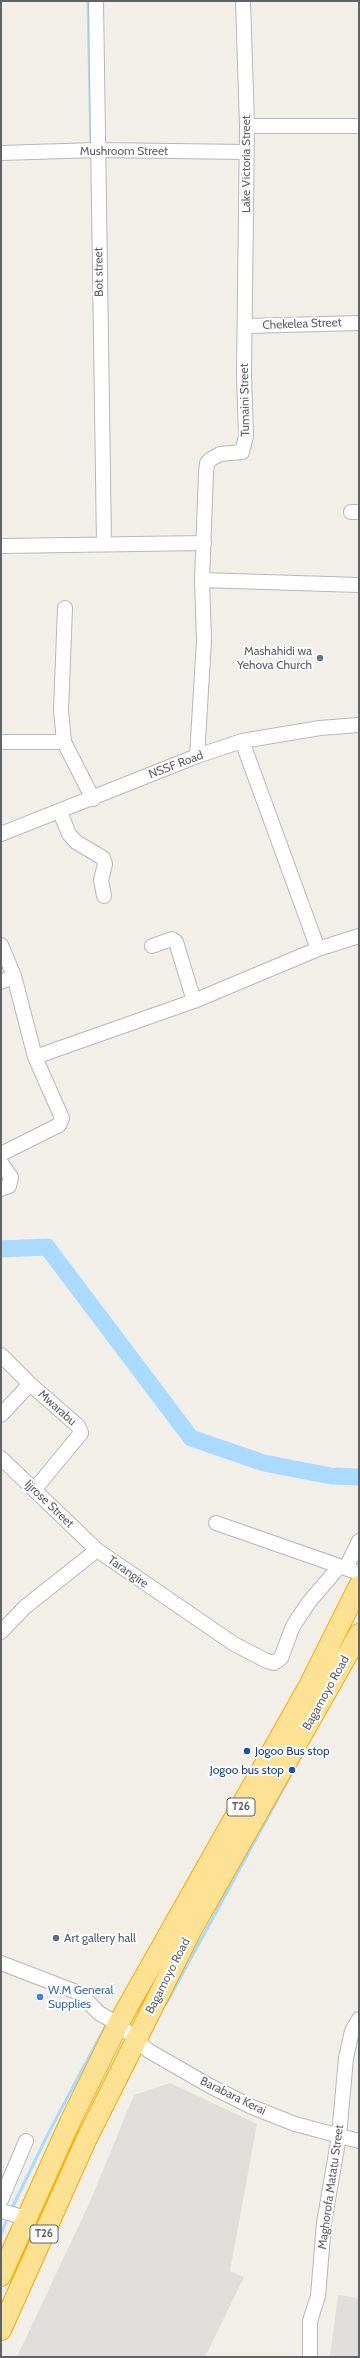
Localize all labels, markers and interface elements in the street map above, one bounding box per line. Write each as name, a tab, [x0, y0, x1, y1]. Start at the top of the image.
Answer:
street label: Lake Victoria Street	[239, 115, 253, 213]
street label: Mushroom Street	[80, 144, 168, 158]
street label: Bot street	[91, 247, 107, 297]
street label: Chekelea Street	[262, 315, 342, 333]
street label: Tumaini Street	[237, 363, 253, 437]
place label: Mashahidi wa Yehova Church	[237, 644, 312, 672]
marker: Mashahidi wa Yehova Church	[315, 653, 325, 663]
street label: NSSF Road	[147, 748, 205, 782]
street label: Mwarabu	[35, 1387, 79, 1429]
street label: Ijjrose Street	[21, 1477, 77, 1531]
street label: Tarangire	[105, 1553, 151, 1591]
street label: Bagamoyo Road	[300, 1653, 352, 1733]
place label: Jogoo Bus stop	[255, 1744, 330, 1758]
marker: Jogoo Bus stop	[242, 1746, 252, 1756]
place label: Jogoo bus stop	[210, 1763, 284, 1777]
marker: Jogoo bus stop	[287, 1765, 297, 1775]
road number: T26	[227, 1798, 255, 1816]
place label: Art gallery hall	[64, 1931, 136, 1945]
marker: Art gallery hall	[51, 1933, 61, 1943]
street label: Bagamoyo Road	[143, 1936, 193, 2016]
place label: W.M General Supplies	[48, 1983, 113, 2011]
marker: W.M General Supplies	[35, 1992, 45, 2002]
street label: Barabara Kerai	[198, 2074, 268, 2118]
street label: Maghorofa Matatu Street	[315, 2124, 347, 2250]
road number: T26	[30, 2225, 58, 2243]

